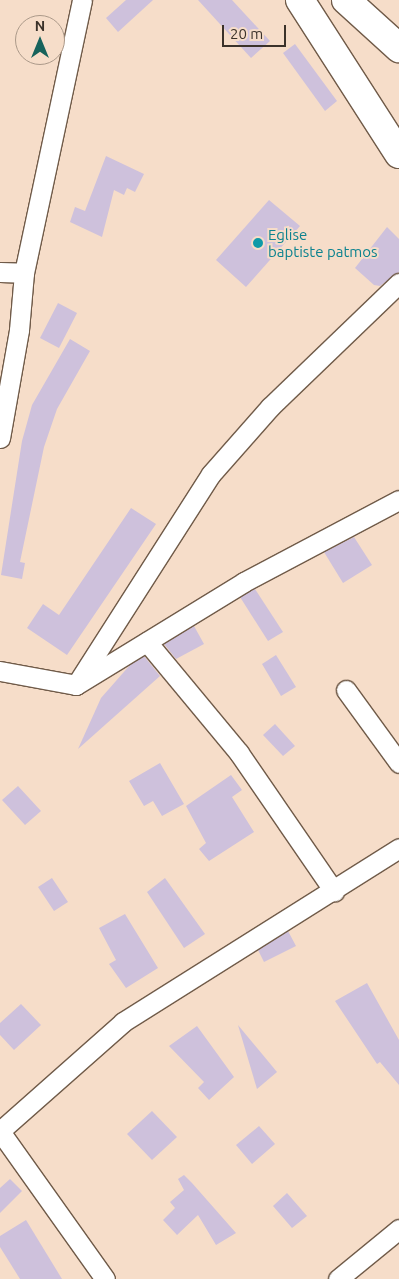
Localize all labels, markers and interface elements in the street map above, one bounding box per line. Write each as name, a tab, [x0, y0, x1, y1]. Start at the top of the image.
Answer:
north arrow	[15, 15, 65, 65]
scale bar	[224, 15, 288, 47]
text: N	[35, 18, 45, 34]
text: 20 m	[230, 25, 263, 42]
place label: Eglise baptiste patmos	[268, 225, 377, 260]
marker: Eglise baptiste patmos	[252, 237, 264, 249]

